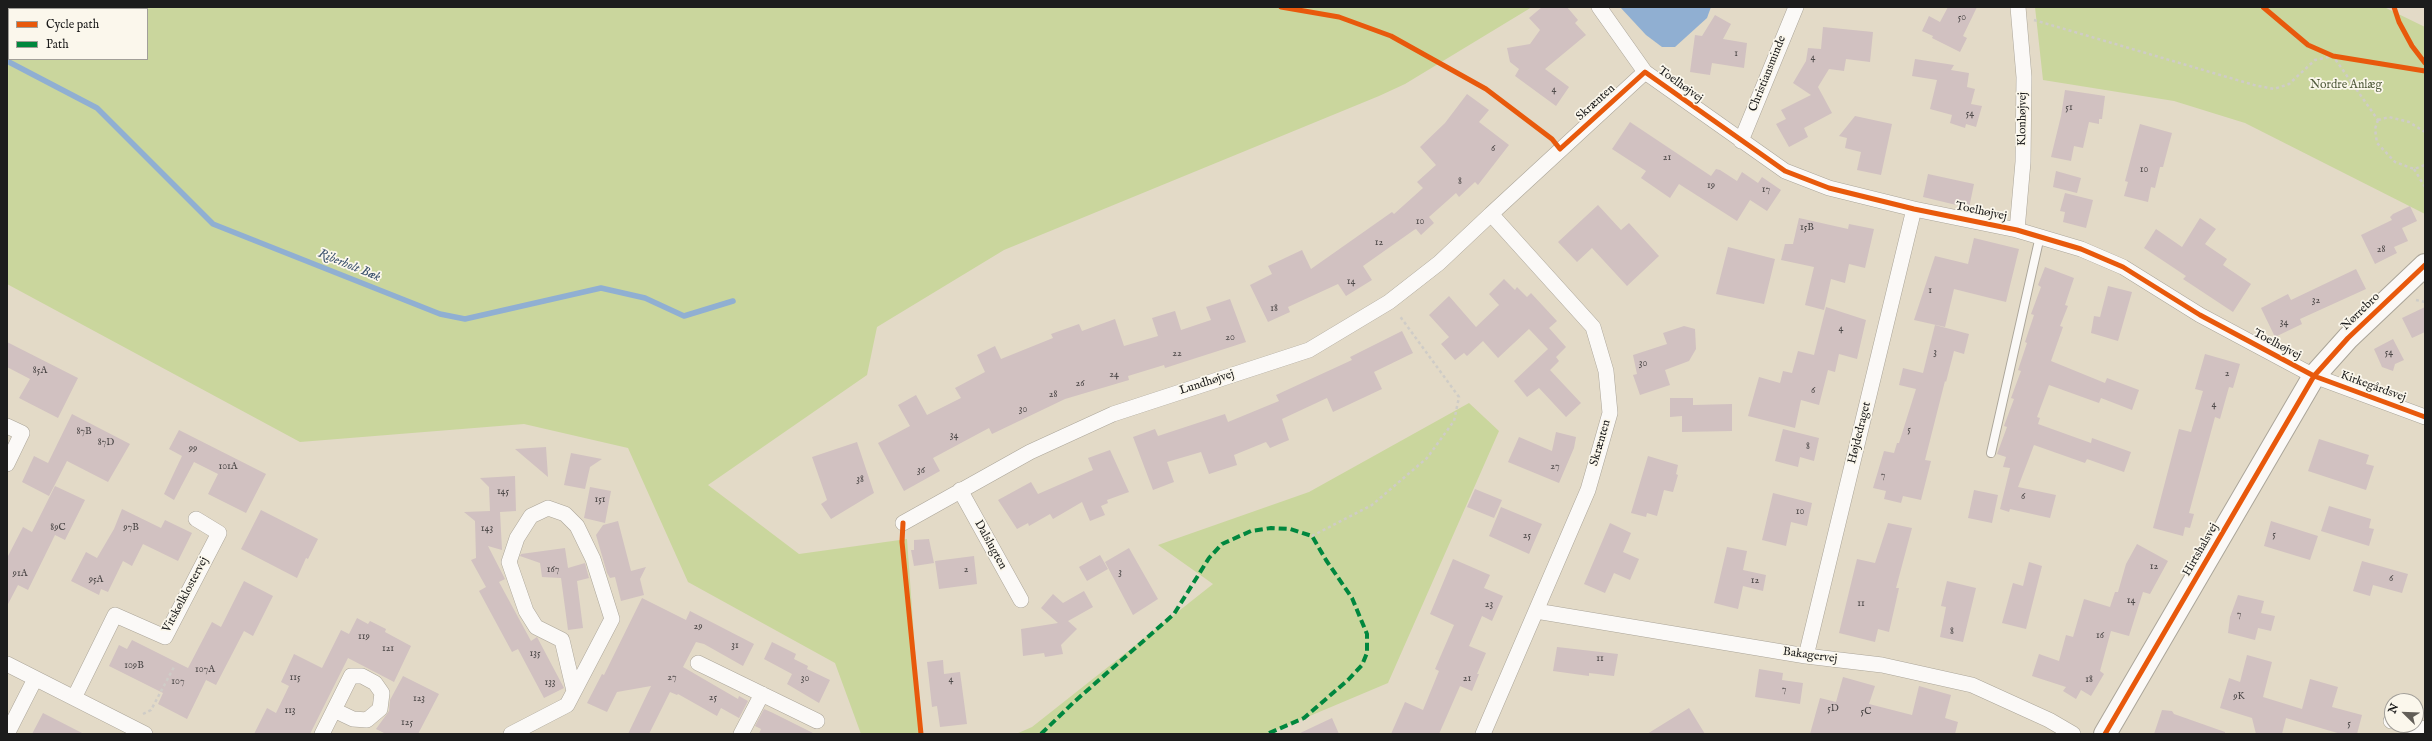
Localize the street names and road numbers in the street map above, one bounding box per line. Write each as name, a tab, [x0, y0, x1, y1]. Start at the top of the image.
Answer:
street label: Christiansminde	[1746, 34, 1790, 114]
street label: Toelhøjvej	[1655, 64, 1705, 106]
street label: Skrænten	[1574, 82, 1618, 124]
street label: Klonhøjvej	[2015, 92, 2031, 146]
street label: Toelhøjvej	[1954, 200, 2008, 224]
street label: Nørrebro	[2339, 290, 2383, 334]
street label: Toelhøjvej	[2251, 326, 2303, 364]
street label: Lundhøjvej	[1178, 367, 1236, 399]
street label: Kirkegårdsvej	[2338, 369, 2408, 405]
street label: Højdedraget	[1845, 400, 1875, 466]
street label: Skrænten	[1588, 418, 1614, 468]
street label: Dalslugten	[971, 518, 1009, 572]
street label: Hirtshalsvej	[2180, 521, 2222, 579]
street label: Vitskølklostervej	[160, 555, 212, 635]
street label: Bakagervej	[1782, 645, 1838, 667]

